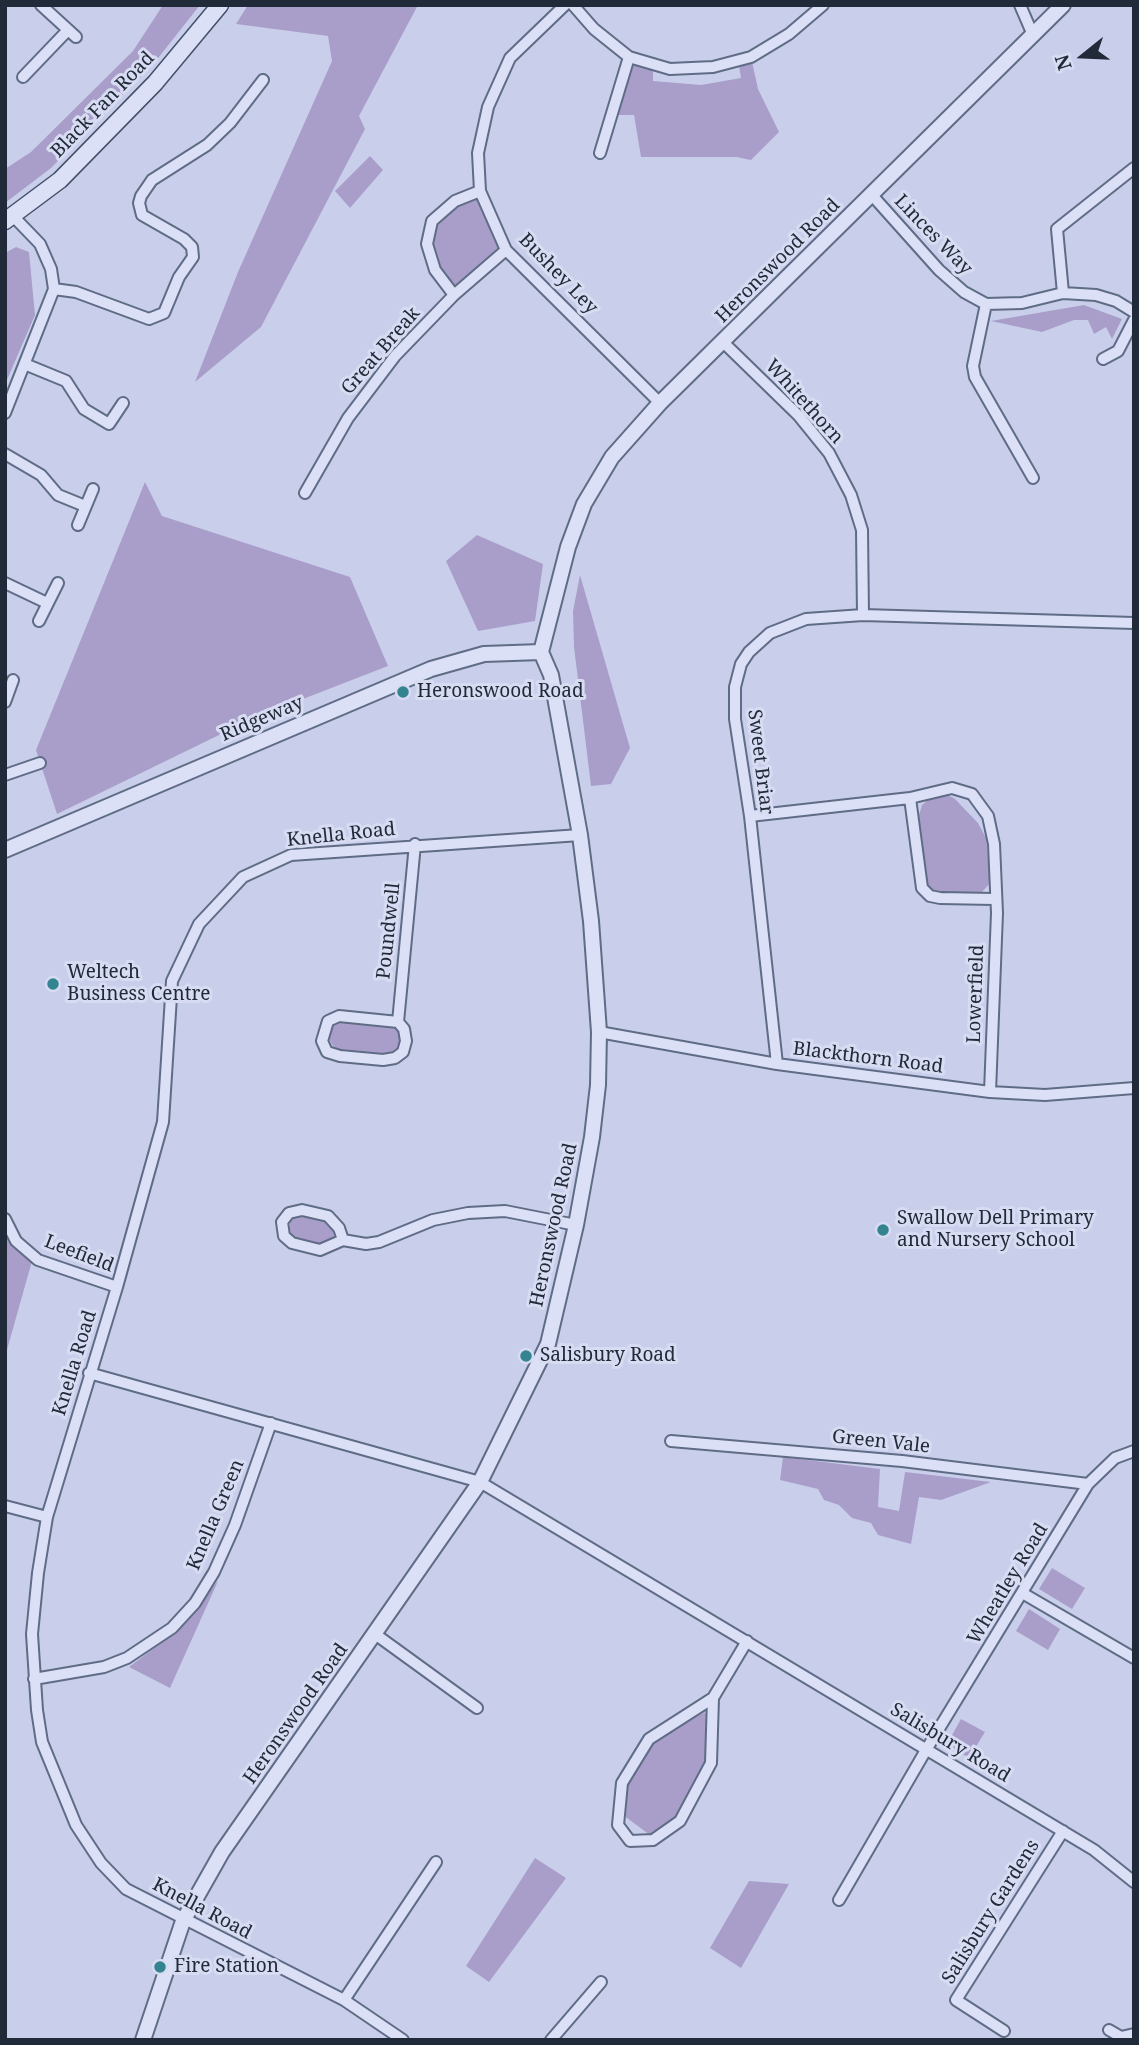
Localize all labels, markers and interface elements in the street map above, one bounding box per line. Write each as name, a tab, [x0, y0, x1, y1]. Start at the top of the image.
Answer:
north arrow	[1048, 21, 1118, 91]
street label: Black Fan Road	[47, 47, 159, 163]
text: N	[1048, 51, 1078, 74]
street label: Linces Way	[889, 190, 977, 280]
street label: Heronswood Road	[711, 194, 845, 328]
street label: Bushey Ley	[514, 229, 602, 319]
street label: Great Break	[337, 303, 425, 399]
street label: Whitethorn	[760, 355, 848, 449]
place label: Heronswood Road	[417, 681, 584, 703]
marker: Heronswood Road	[395, 684, 411, 700]
street label: Ridgeway	[217, 691, 307, 747]
street label: Sweet Briar	[742, 708, 778, 816]
street label: Knella Road	[286, 818, 396, 852]
street label: Poundwell	[373, 882, 405, 980]
street label: Lowerfield	[963, 944, 989, 1044]
place label: Weltech Business Centre	[67, 962, 211, 1006]
marker: Weltech Business Centre	[45, 976, 61, 992]
street label: Blackthorn Road	[792, 1037, 944, 1079]
street label: Heronswood Road	[526, 1141, 582, 1309]
place label: Swallow Dell Primary and Nursery School	[897, 1208, 1094, 1252]
marker: Swallow Dell Primary and Nursery School	[875, 1222, 891, 1238]
street label: Leefield	[41, 1230, 117, 1278]
street label: Knella Road	[48, 1308, 102, 1418]
place label: Salisbury Road	[540, 1345, 676, 1367]
marker: Salisbury Road	[518, 1348, 534, 1364]
street label: Green Vale	[831, 1426, 931, 1458]
street label: Knella Green	[182, 1456, 250, 1574]
street label: Wheatley Road	[963, 1519, 1053, 1649]
street label: Heronswood Road	[239, 1639, 353, 1789]
street label: Salisbury Road	[886, 1698, 1014, 1788]
street label: Salisbury Gardens	[937, 1836, 1045, 1988]
street label: Knella Road	[149, 1873, 255, 1945]
place label: Fire Station	[174, 1956, 279, 1978]
marker: Fire Station	[152, 1959, 168, 1975]

